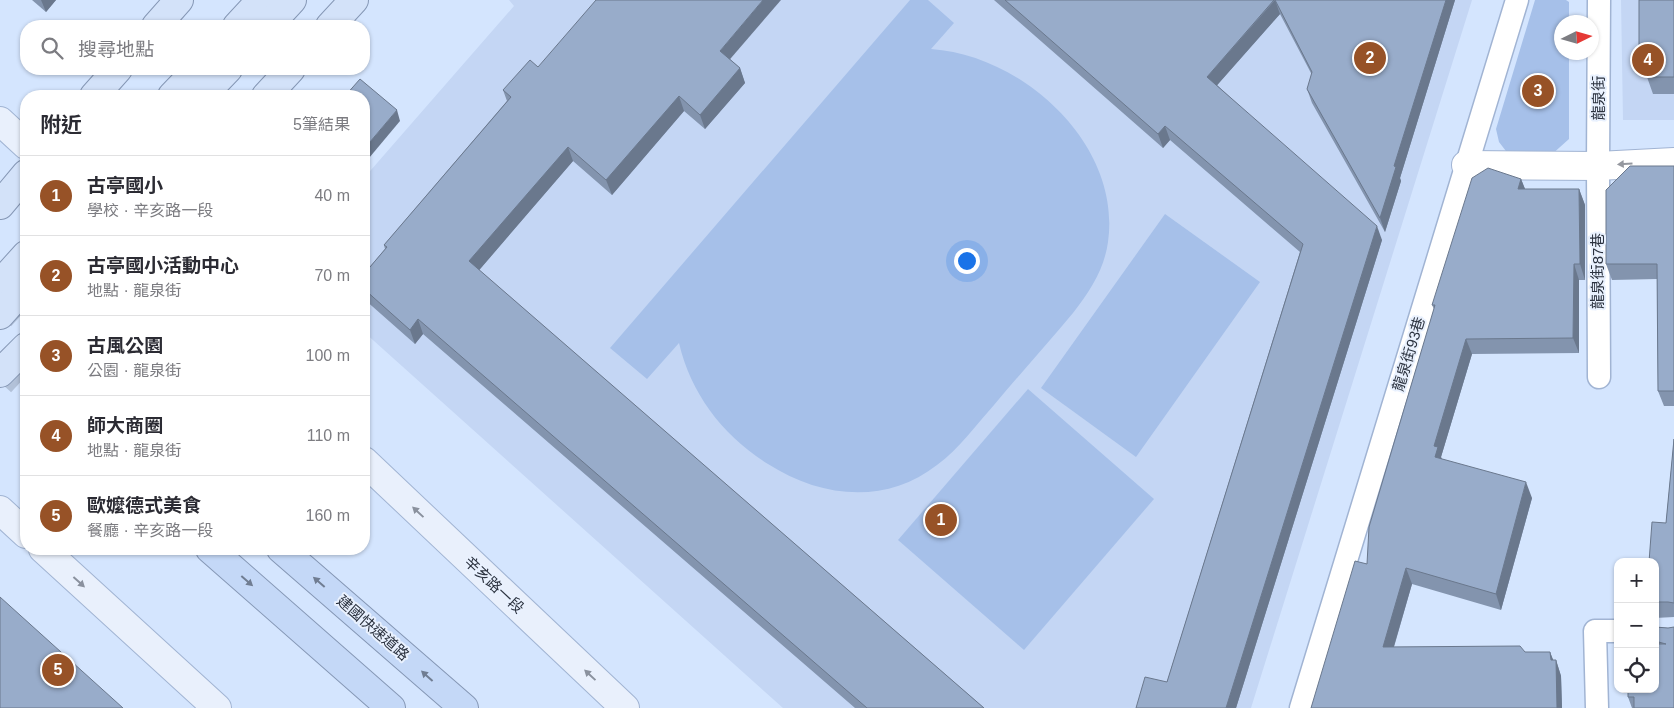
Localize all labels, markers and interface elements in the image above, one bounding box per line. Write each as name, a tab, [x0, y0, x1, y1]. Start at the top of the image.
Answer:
north arrow	[1554, 15, 1599, 60]
search box	[20, 20, 370, 75]
icon: search	[38, 34, 66, 62]
text: 搜尋地點	[78, 39, 154, 60]
pin: 2	[1354, 39, 1386, 77]
pin: 4	[1632, 41, 1664, 79]
pin: 3	[1522, 72, 1554, 110]
street label: 龍泉街	[1590, 75, 1607, 121]
text: 附近	[40, 113, 82, 136]
text: 5筆結果	[293, 116, 350, 133]
one-way arrow	[1617, 161, 1633, 169]
text: 古亭國小	[87, 175, 163, 196]
text: 1	[52, 187, 60, 204]
text: 40 m	[314, 187, 350, 204]
text: 學校 · 辛亥路一段	[87, 202, 213, 219]
street label: 龍泉街87巷	[1589, 233, 1606, 309]
your location	[954, 248, 980, 274]
text: 古亭國小活動中心	[87, 255, 239, 276]
text: 2	[52, 267, 60, 284]
text: 70 m	[314, 267, 350, 284]
text: 地點 · 龍泉街	[87, 282, 181, 299]
street label: 龍泉街93巷	[1389, 315, 1428, 393]
text: 古風公園	[87, 335, 163, 356]
text: 3	[52, 347, 60, 364]
text: 100 m	[306, 347, 350, 364]
text: 公園 · 龍泉街	[87, 362, 181, 379]
text: 師大商圈	[87, 415, 163, 436]
text: 4	[52, 427, 60, 444]
text: 110 m	[307, 427, 350, 444]
text: 地點 · 龍泉街	[87, 442, 181, 459]
text: 歐嬤德式美食	[87, 495, 201, 516]
pin: 1	[925, 501, 957, 539]
one-way arrow	[412, 506, 424, 518]
text: 5	[52, 507, 60, 524]
text: 160 m	[306, 507, 350, 524]
text: 餐廳 · 辛亥路一段	[87, 522, 213, 539]
street label: 辛亥路一段	[461, 553, 528, 616]
map controls	[1614, 558, 1659, 693]
button: +	[1614, 558, 1659, 603]
one-way arrow	[241, 575, 253, 586]
one-way arrow	[72, 576, 85, 587]
one-way arrow	[313, 576, 326, 587]
street label: 建國快速道路	[334, 592, 413, 664]
button: −	[1614, 603, 1659, 648]
button: locate	[1614, 648, 1659, 693]
pin: 5	[42, 651, 74, 689]
one-way arrow	[584, 669, 596, 681]
one-way arrow	[421, 670, 434, 681]

